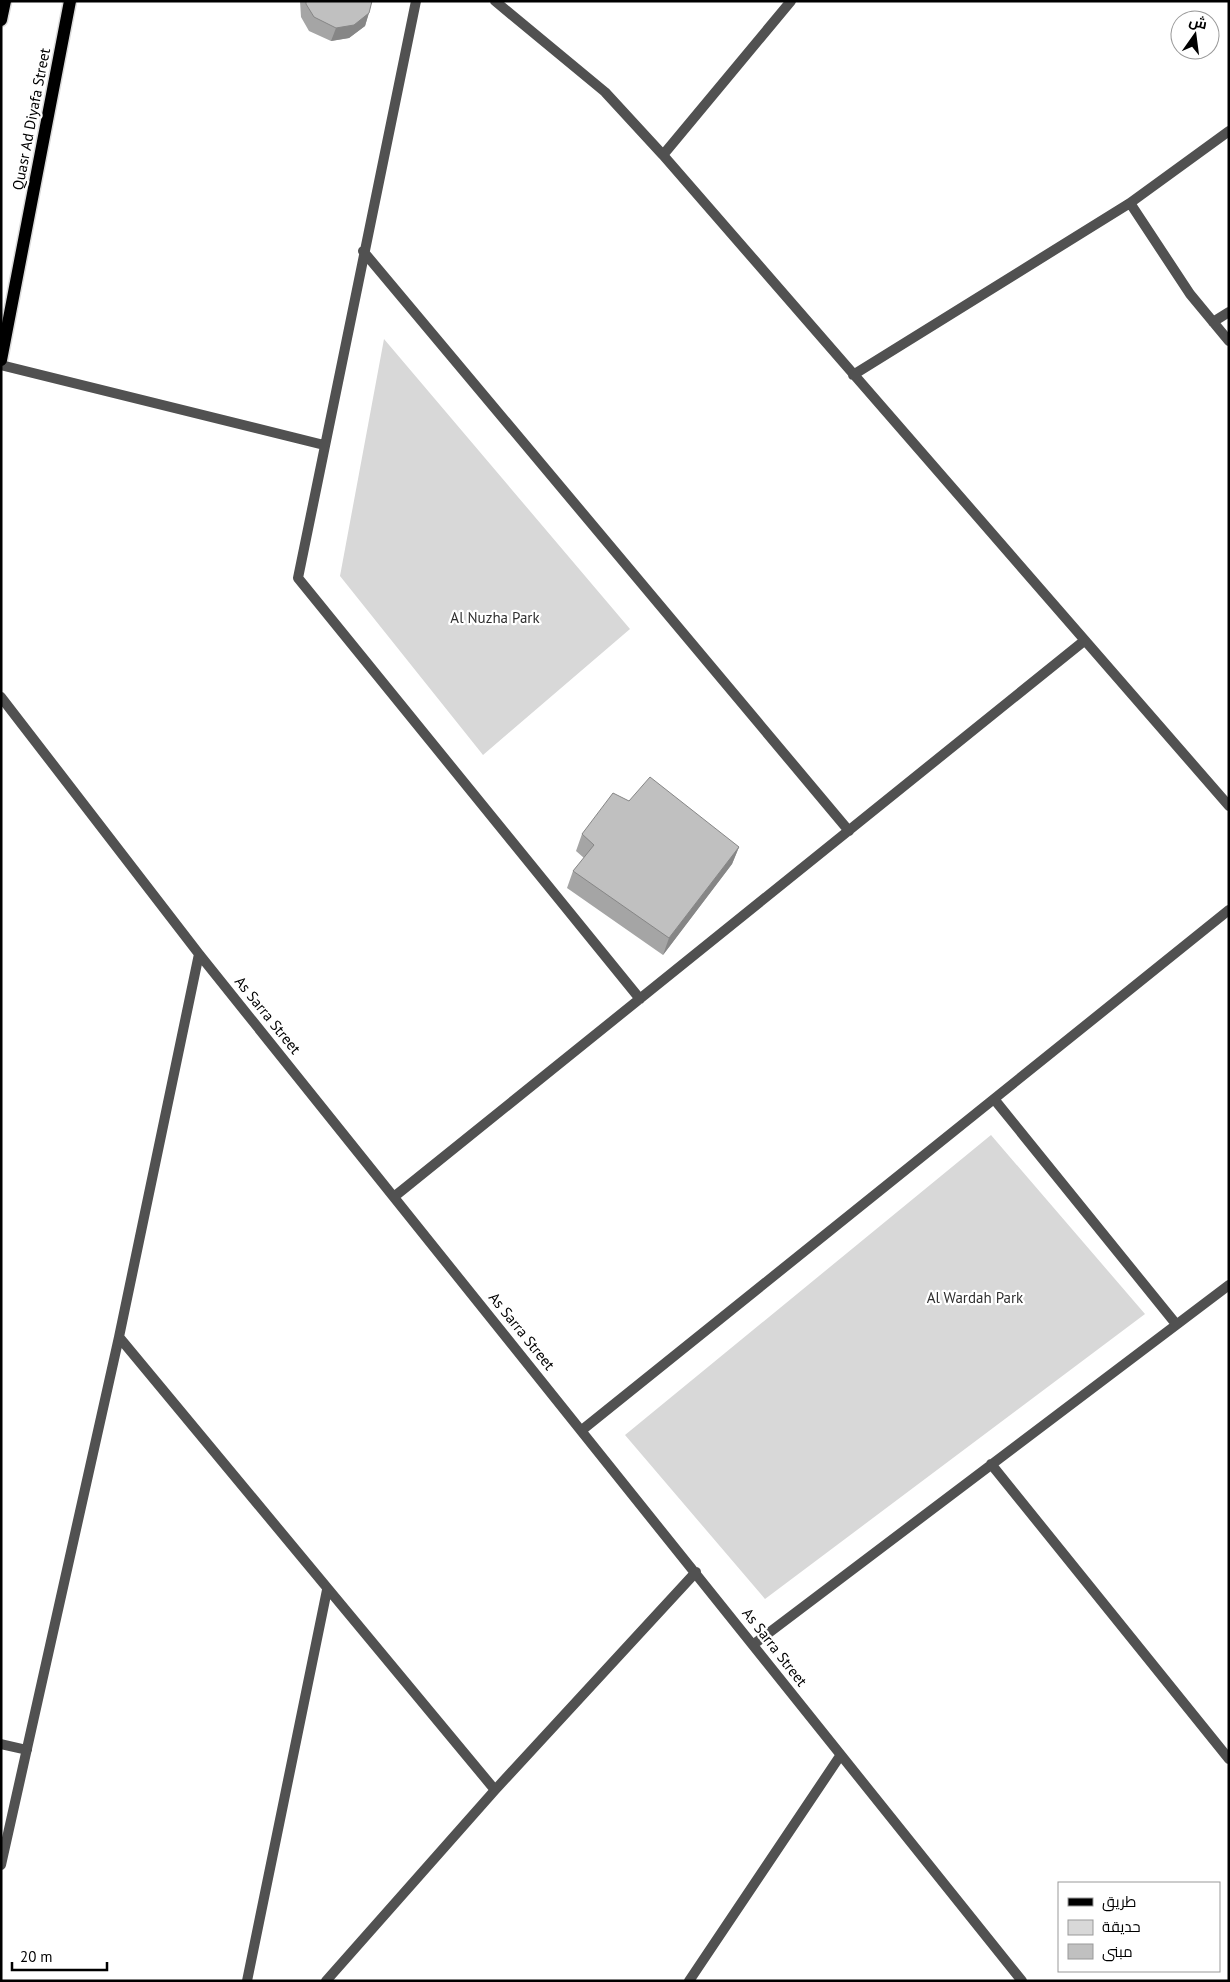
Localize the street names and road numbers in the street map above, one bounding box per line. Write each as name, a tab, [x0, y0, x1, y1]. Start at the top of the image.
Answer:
street label: Quasr Ad Diyafa Street	[8, 46, 54, 192]
street label: As Sarra Street	[231, 972, 305, 1058]
street label: As Sarra Street	[485, 1288, 559, 1374]
street label: As Sarra Street	[738, 1604, 812, 1690]

